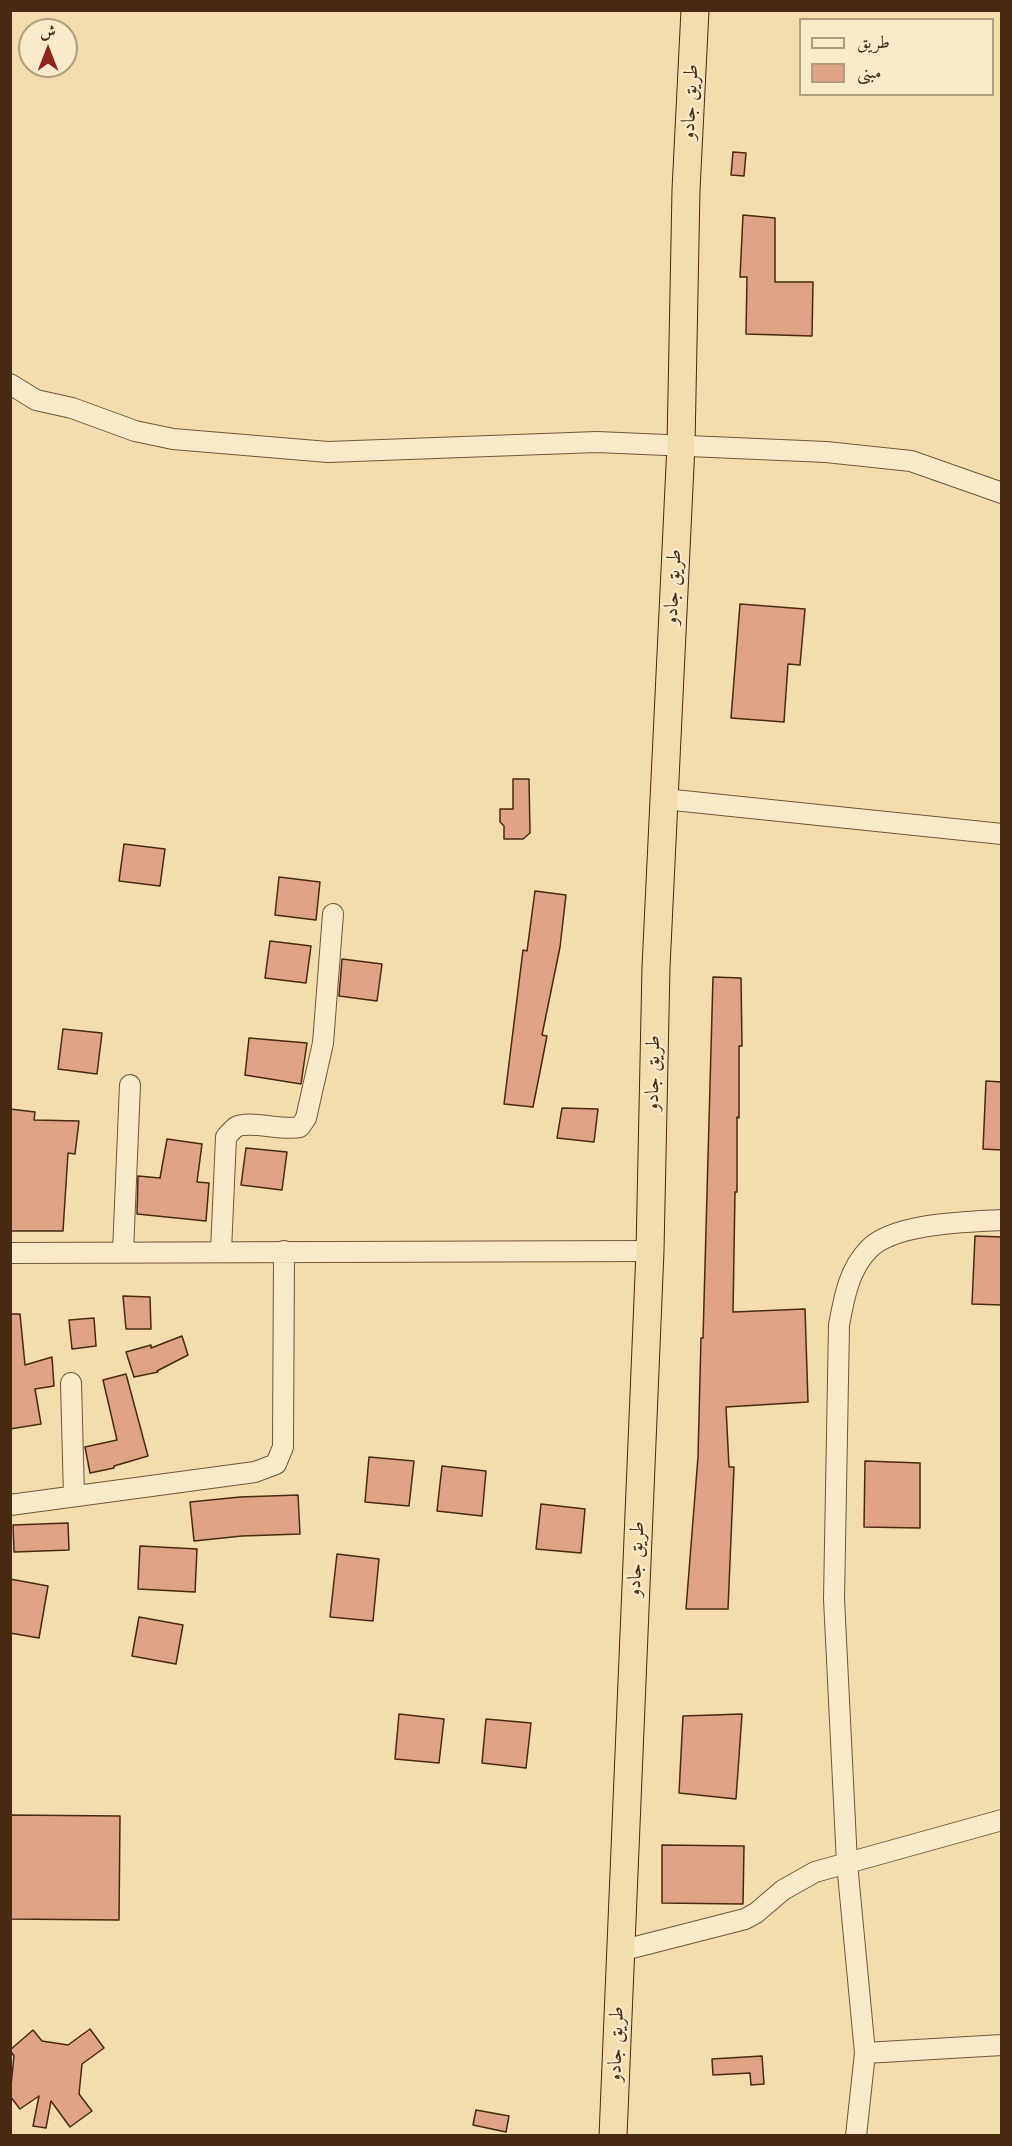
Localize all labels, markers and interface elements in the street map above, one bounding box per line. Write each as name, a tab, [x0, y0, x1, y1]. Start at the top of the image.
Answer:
north arrow	[18, 18, 78, 78]
legend	[799, 18, 994, 96]
text: ش	[40, 21, 56, 43]
text: طريق	[857, 30, 890, 55]
text: مبنى	[857, 60, 882, 85]
street label: طريق جادو	[677, 64, 705, 140]
street label: طريق جادو	[660, 549, 688, 625]
street label: طريق جادو	[641, 1035, 667, 1111]
street label: طريق جادو	[623, 1521, 651, 1597]
street label: طريق جادو	[604, 2006, 630, 2082]

